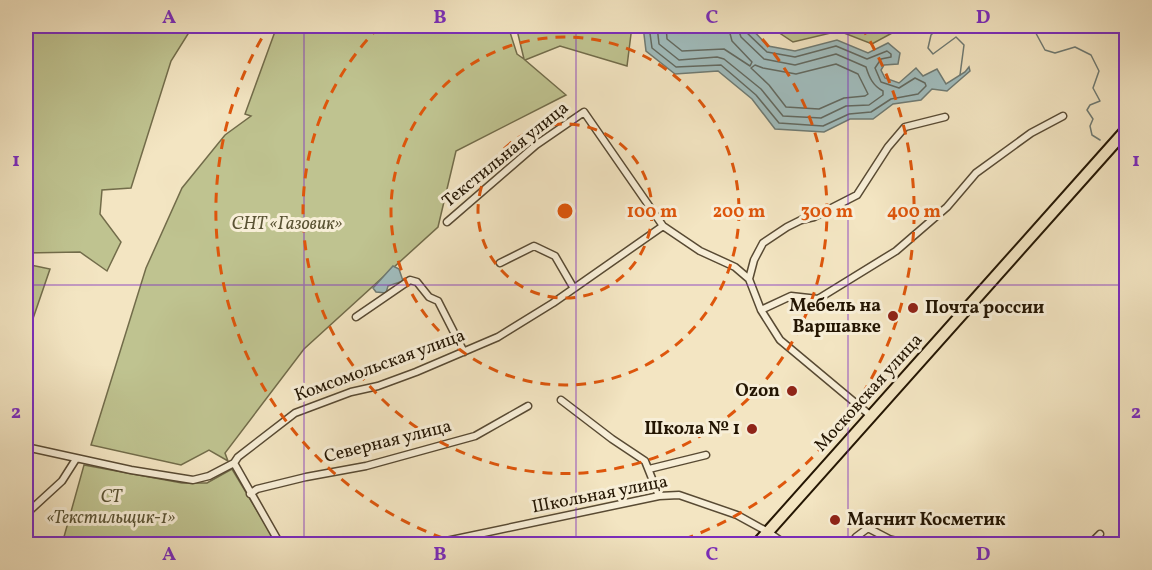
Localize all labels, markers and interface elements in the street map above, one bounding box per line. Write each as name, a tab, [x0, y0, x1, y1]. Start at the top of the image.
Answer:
text: A	[162, 4, 176, 32]
text: B	[433, 4, 447, 32]
text: C	[706, 4, 719, 32]
text: D	[976, 4, 990, 32]
street label: Текстильная улица	[437, 96, 575, 214]
text: 1	[12, 147, 20, 175]
text: 1	[1132, 147, 1140, 175]
text: 100 m	[627, 200, 677, 225]
text: 200 m	[713, 200, 765, 225]
text: 300 m	[801, 200, 853, 225]
text: 400 m	[887, 200, 941, 225]
centre of rings	[555, 201, 575, 221]
park label: СНТ «Газовик»	[232, 212, 343, 237]
place label: Мебель на Варшавке	[789, 294, 881, 340]
place label: Почта россии	[925, 296, 1044, 321]
marker: Почта россии	[906, 301, 920, 315]
marker: Мебель на Варшавке	[886, 309, 900, 323]
street label: Комсомольская улица	[291, 323, 469, 409]
street label: Московская улица	[809, 328, 929, 458]
place label: Ozon	[735, 379, 780, 404]
marker: Ozon	[785, 384, 799, 398]
text: 2	[11, 399, 21, 427]
text: 2	[1131, 399, 1141, 427]
street label: Северная улица	[322, 414, 454, 470]
place label: Школа № 1	[644, 417, 740, 442]
marker: Школа № 1	[745, 422, 759, 436]
street label: Школьная улица	[530, 470, 670, 520]
park label: СТ «Текстильщик-1»	[46, 485, 176, 531]
place label: Магнит Косметик	[847, 508, 1006, 533]
marker: Магнит Косметик	[828, 513, 842, 527]
text: A	[162, 541, 176, 569]
text: B	[433, 541, 447, 569]
text: C	[706, 541, 719, 569]
text: D	[976, 541, 990, 569]

